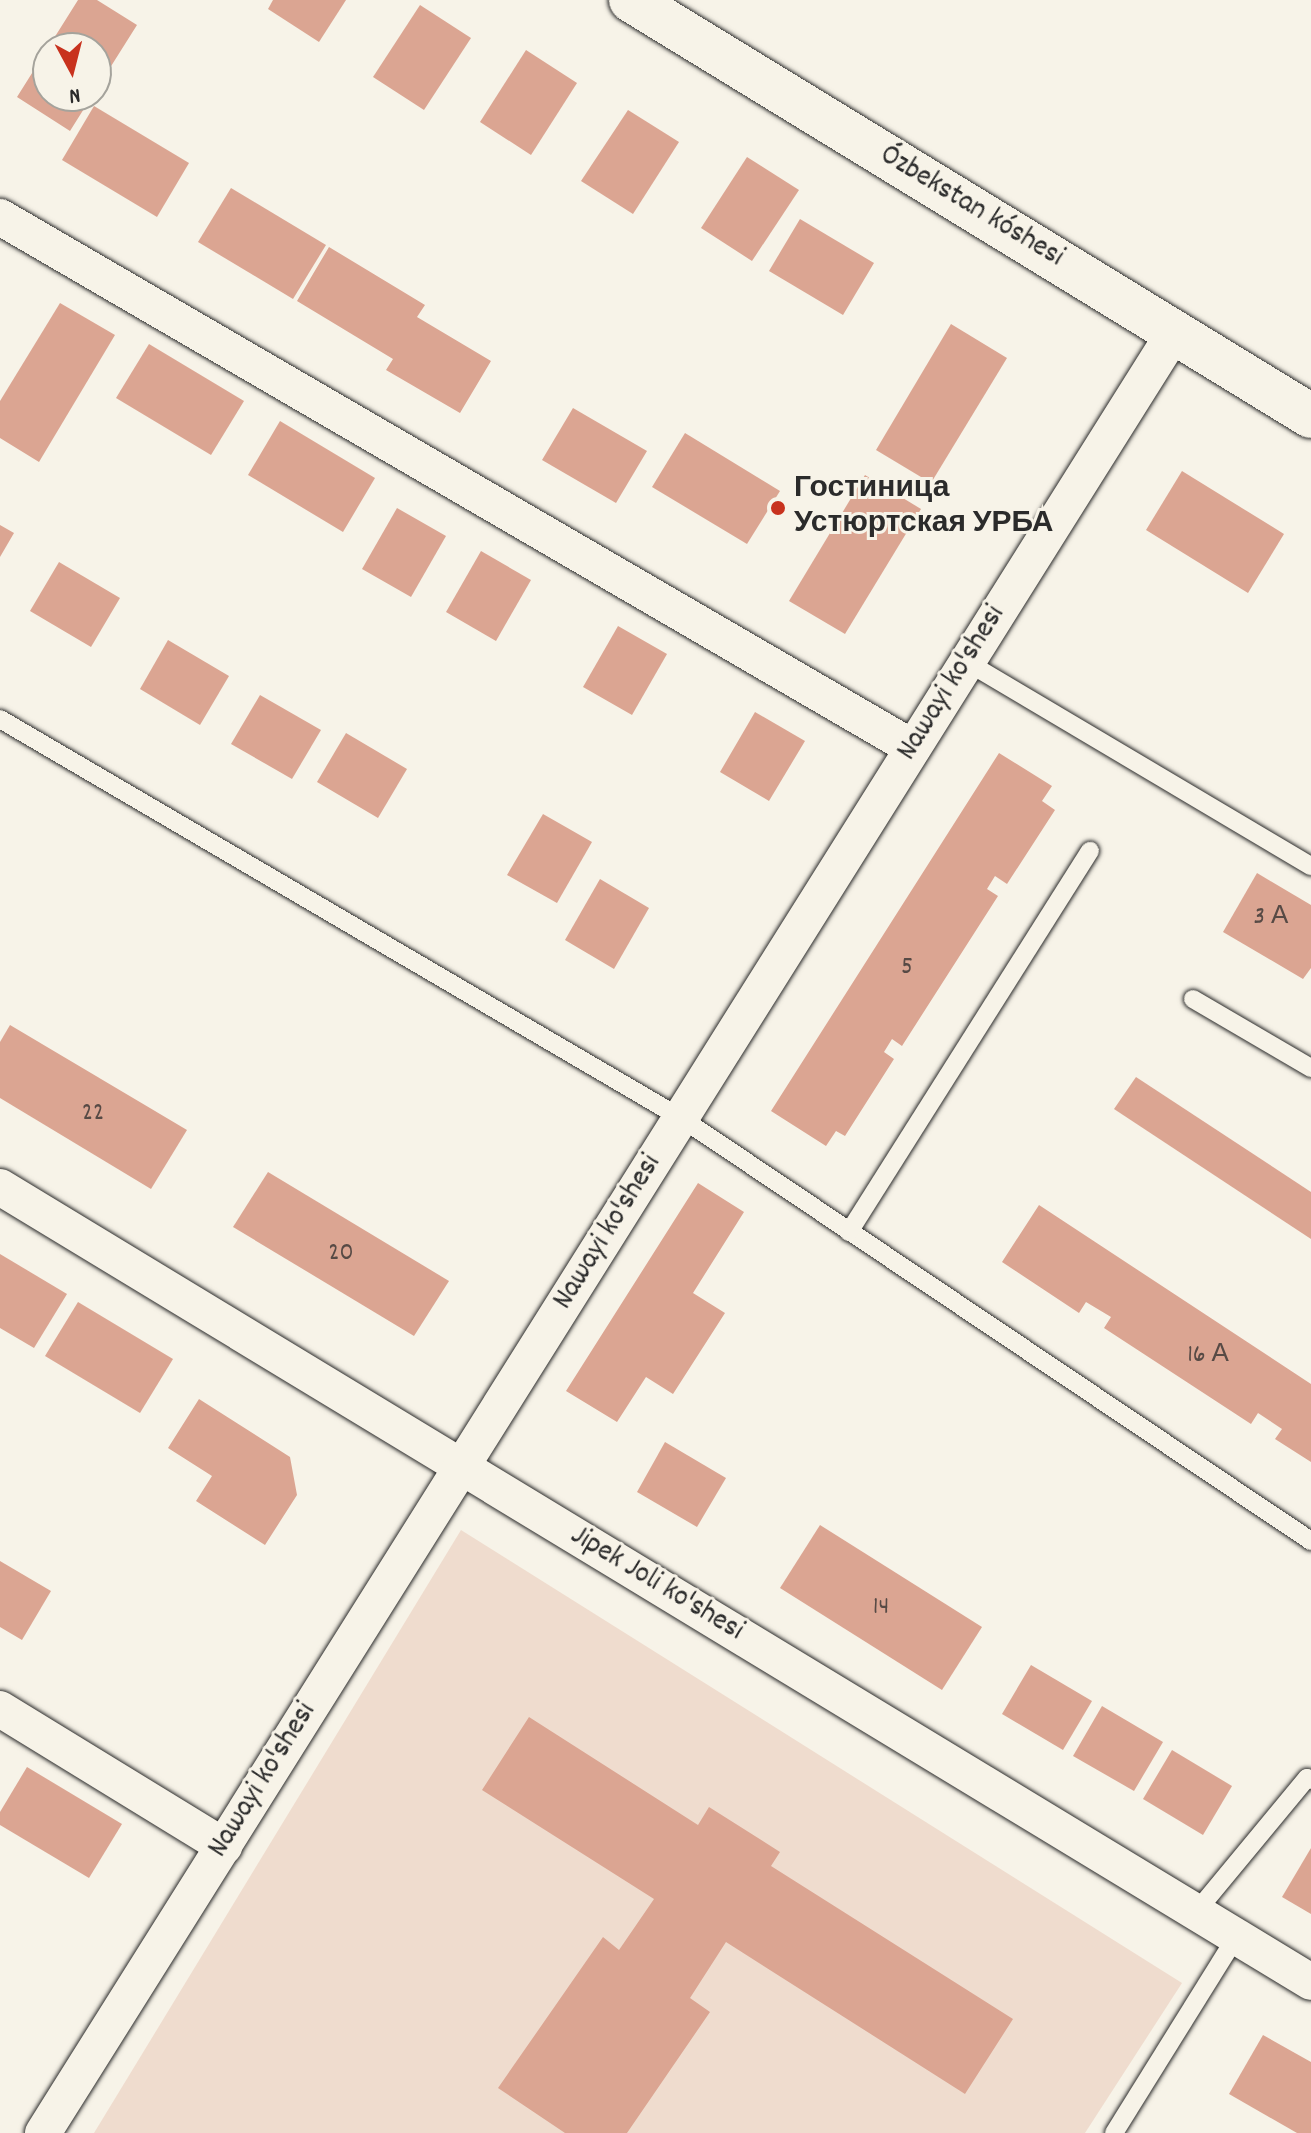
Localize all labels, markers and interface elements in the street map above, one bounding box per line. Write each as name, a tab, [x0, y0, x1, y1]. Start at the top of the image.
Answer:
north arrow	[32, 32, 112, 112]
text: N	[67, 78, 82, 110]
street label: Ózbekstan kóshesi	[873, 139, 1069, 277]
place label: Гостиница Устюртская УРБА	[794, 473, 1054, 544]
marker: Гостиница Устюртская УРБА	[769, 499, 787, 517]
street label: Nawayi ko'shesi	[891, 600, 1015, 768]
house number: 3 А	[1254, 902, 1288, 934]
house number: 5	[901, 952, 913, 984]
house number: 22	[82, 1098, 104, 1130]
street label: Nawayi ko'shesi	[547, 1149, 671, 1317]
house number: 20	[328, 1238, 354, 1270]
house number: 16 А	[1187, 1340, 1229, 1372]
street label: Jipek Joli ko'shesi	[563, 1519, 749, 1651]
house number: 14	[873, 1592, 889, 1624]
street label: Nawayi ko'shesi	[202, 1697, 326, 1865]

